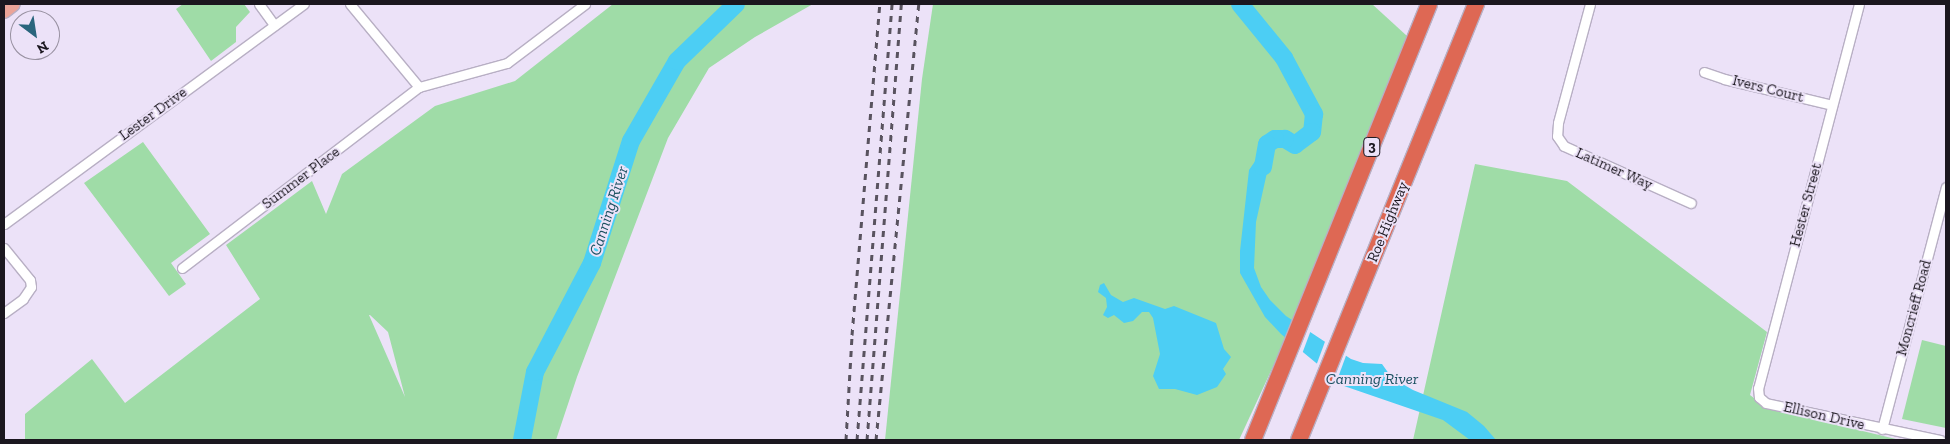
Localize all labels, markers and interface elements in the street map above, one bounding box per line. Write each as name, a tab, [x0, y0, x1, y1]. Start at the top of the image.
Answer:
north arrow	[10, 10, 60, 60]
text: N	[34, 37, 51, 57]
street label: Ivers Court	[1731, 71, 1805, 107]
street label: Lester Drive	[116, 83, 190, 145]
road number: 3	[1363, 136, 1381, 158]
street label: Summer Place	[258, 143, 344, 213]
street label: Latimer Way	[1573, 144, 1655, 194]
street label: Hester Street	[1786, 161, 1826, 249]
water label: Canning River	[586, 164, 632, 258]
street label: Roe Highway	[1364, 179, 1412, 265]
street label: Moncrieff Road	[1893, 258, 1935, 358]
water label: Canning River	[1326, 369, 1418, 389]
street label: Ellison Drive	[1782, 398, 1866, 434]

